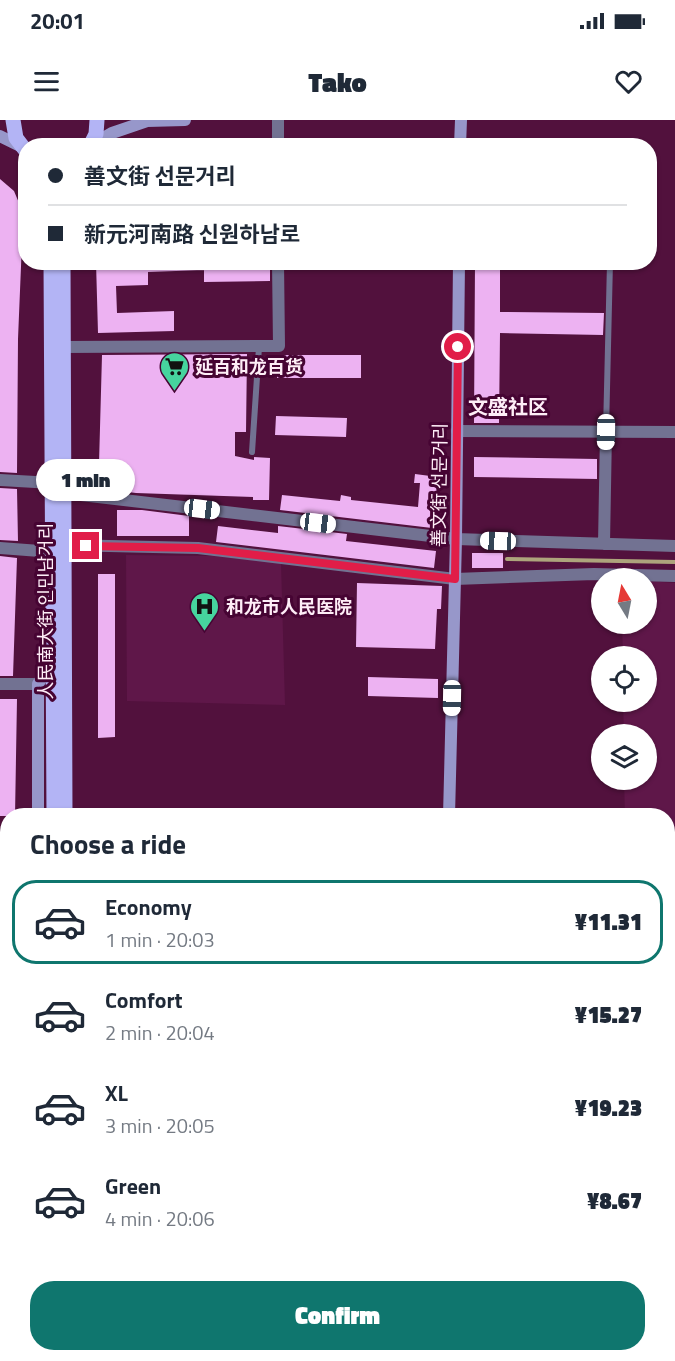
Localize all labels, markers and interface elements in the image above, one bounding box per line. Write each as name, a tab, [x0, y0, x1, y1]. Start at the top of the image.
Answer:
text: 20:01	[30, 4, 85, 38]
text: Tako	[308, 61, 367, 102]
icon: menu	[30, 65, 63, 98]
icon: heart	[612, 65, 645, 98]
text: 善文街 선문거리	[84, 159, 236, 193]
text: 新元河南路 신원하남로	[84, 217, 300, 251]
route start	[444, 333, 471, 360]
supermarket icon: 延百和龙百货	[158, 350, 190, 392]
place label: 延百和龙百货	[195, 353, 303, 380]
district label: 文盛社区	[468, 391, 548, 422]
car	[597, 414, 615, 450]
street label: 善文街 선문거리	[424, 423, 454, 547]
callout: 1 min	[36, 459, 136, 501]
text: 1 min	[61, 464, 110, 495]
car	[183, 498, 221, 520]
car	[299, 512, 337, 534]
street label: 人民南大街 인민남거리	[32, 523, 59, 699]
car	[480, 531, 516, 551]
route end	[72, 532, 99, 559]
north arrow	[591, 568, 657, 634]
map controls	[591, 568, 657, 790]
hospital icon: 和龙市人民医院	[189, 590, 221, 632]
place label: 和龙市人民医院	[226, 593, 352, 620]
button: locate	[591, 646, 657, 712]
car	[443, 680, 461, 716]
button: layers	[591, 724, 657, 790]
text: Choose a ride	[30, 823, 186, 864]
text: Economy	[105, 890, 192, 924]
icon: car	[33, 895, 87, 949]
text: ¥11.31	[575, 905, 642, 939]
text: 1 min · 20:03	[105, 924, 215, 955]
text: Comfort	[105, 983, 183, 1017]
icon: car	[33, 988, 87, 1042]
text: ¥15.27	[575, 998, 642, 1032]
text: 2 min · 20:04	[105, 1017, 215, 1048]
text: XL	[105, 1076, 128, 1110]
icon: car	[33, 1081, 87, 1135]
text: ¥19.23	[575, 1091, 642, 1125]
text: 3 min · 20:05	[105, 1110, 215, 1141]
text: Green	[105, 1169, 161, 1203]
icon: car	[33, 1174, 87, 1228]
text: ¥8.67	[587, 1184, 642, 1218]
text: 4 min · 20:06	[105, 1203, 215, 1234]
button: Confirm	[30, 1281, 645, 1350]

